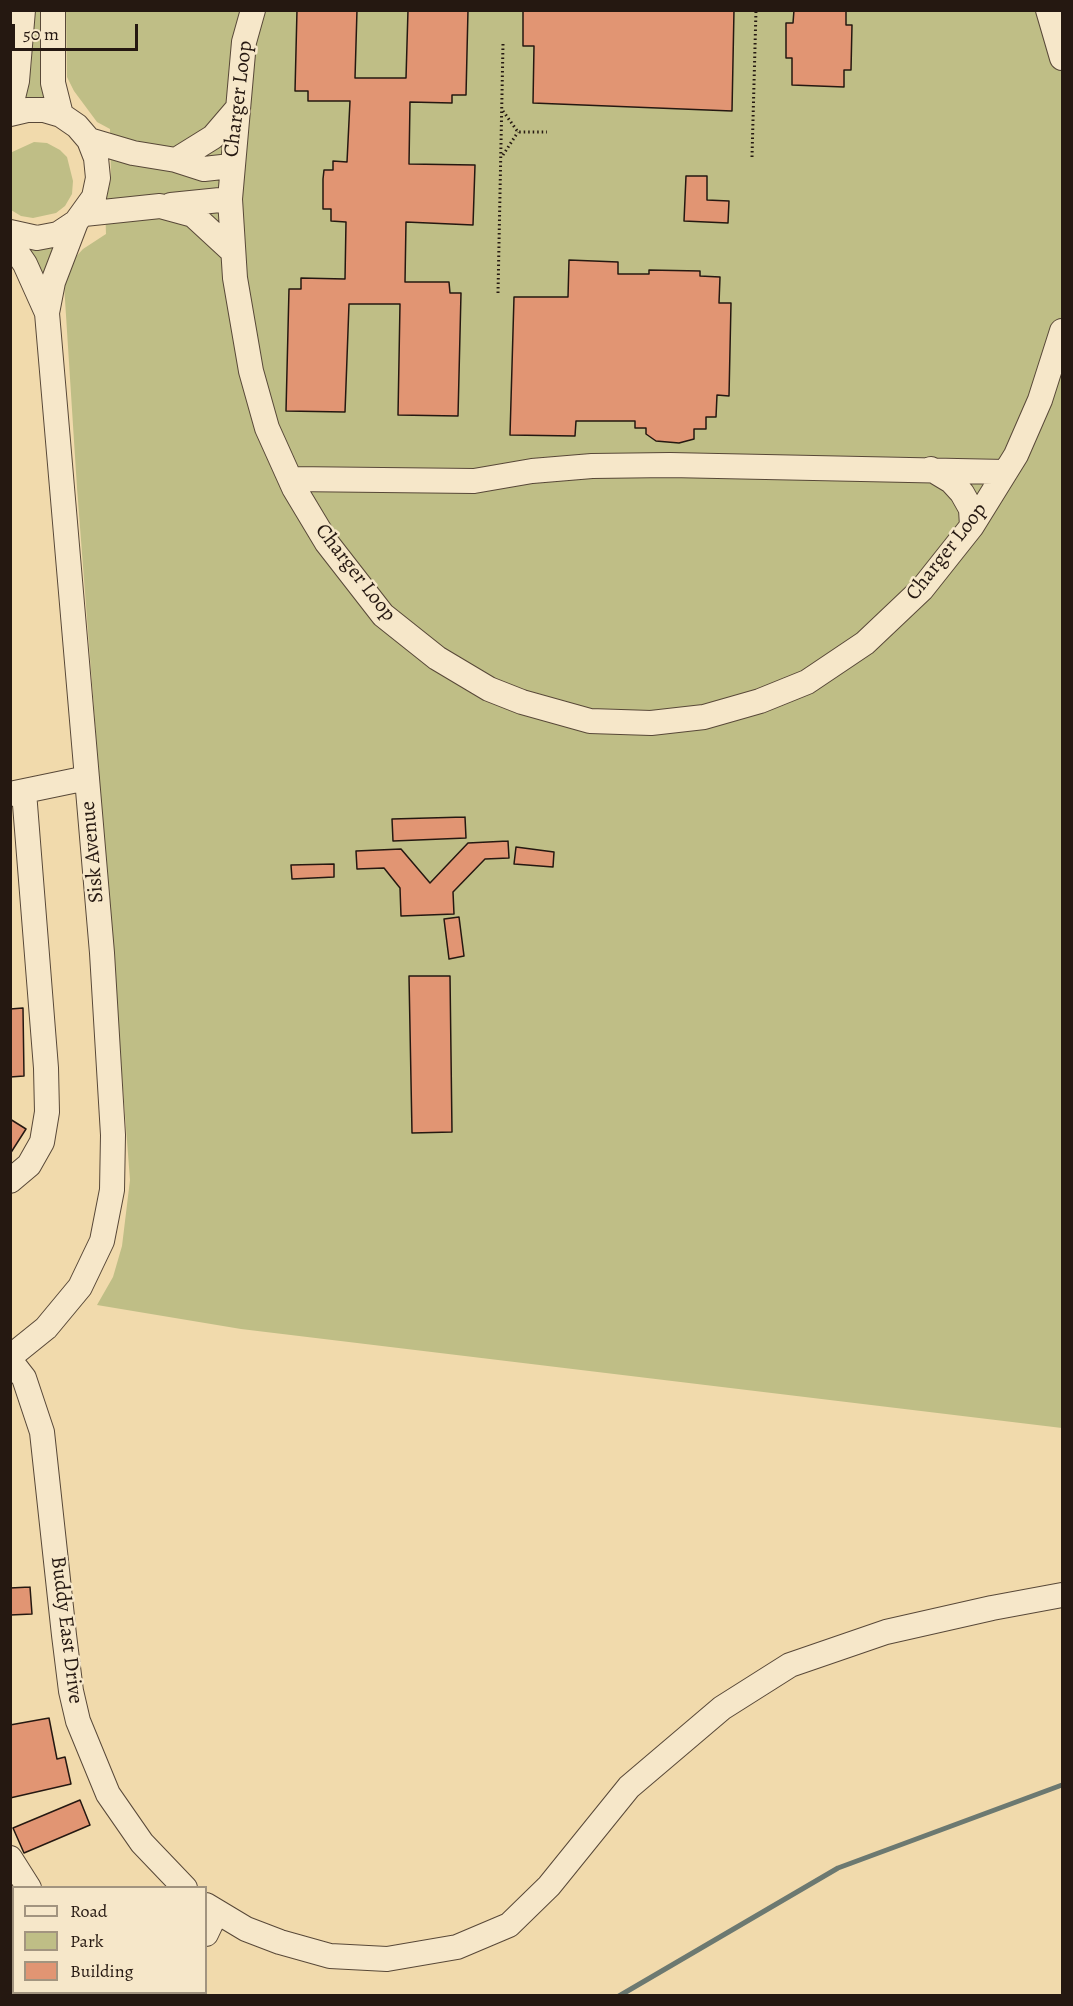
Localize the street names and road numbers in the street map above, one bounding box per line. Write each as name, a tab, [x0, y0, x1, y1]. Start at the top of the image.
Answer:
street label: Charger Loop	[219, 39, 259, 159]
street label: Charger Loop	[901, 498, 993, 606]
street label: Charger Loop	[309, 519, 401, 627]
street label: Sisk Avenue	[76, 800, 110, 904]
street label: Buddy East Drive	[44, 1555, 88, 1705]

